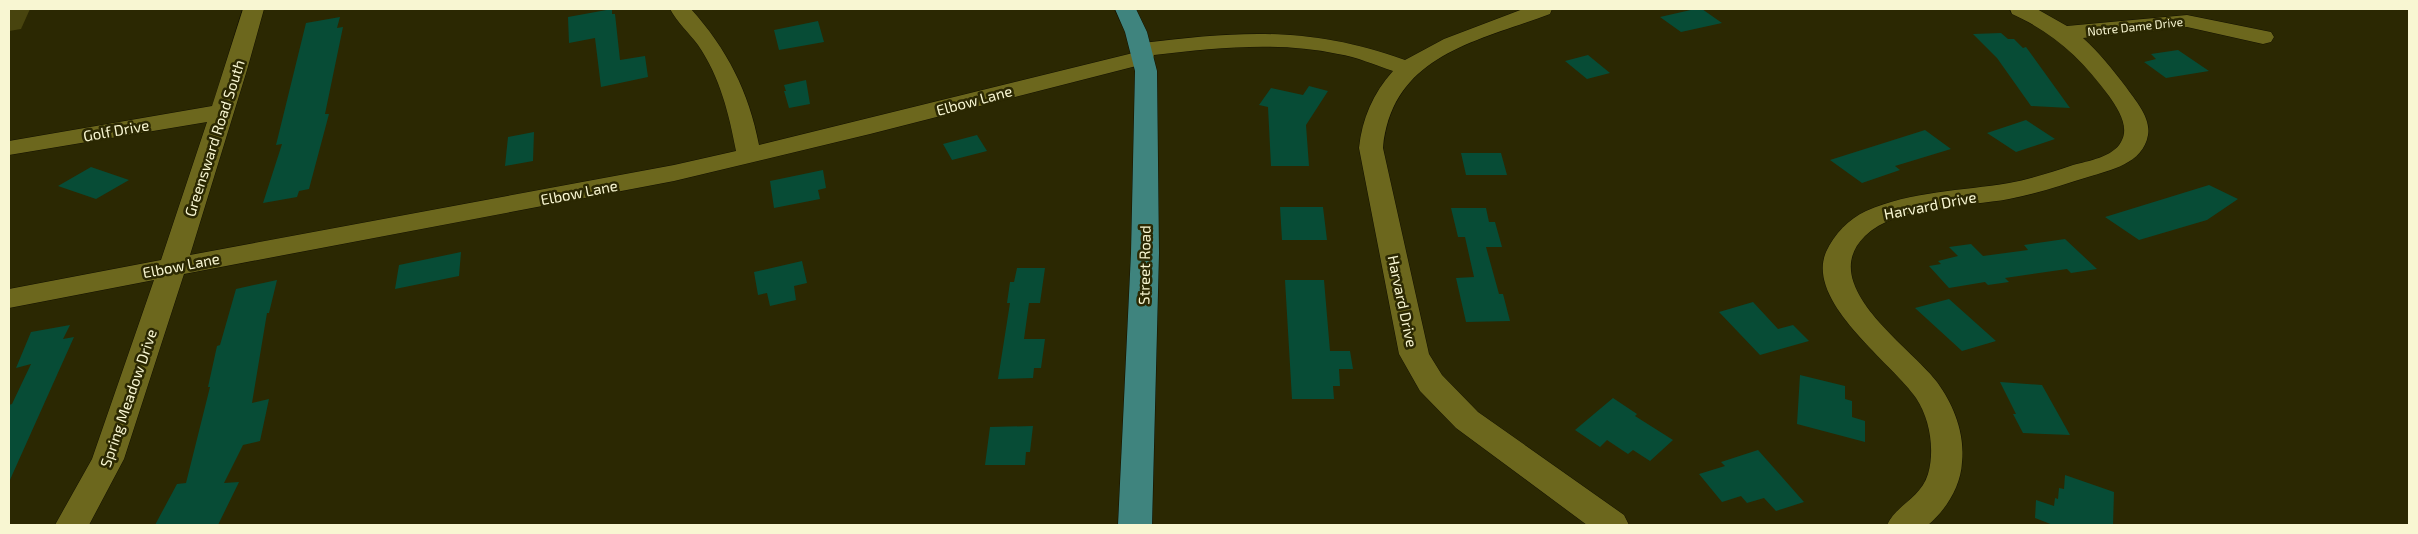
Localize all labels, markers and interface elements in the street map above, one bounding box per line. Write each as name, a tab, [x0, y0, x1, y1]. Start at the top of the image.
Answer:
street label: Notre Dame Drive	[2086, 14, 2184, 38]
street label: Greensward Road South	[180, 57, 248, 219]
street label: Elbow Lane	[934, 81, 1014, 119]
street label: Golf Drive	[82, 115, 150, 145]
street label: Elbow Lane	[539, 176, 619, 208]
street label: Harvard Drive	[1882, 187, 1978, 223]
street label: Street Road	[1134, 225, 1154, 305]
street label: Elbow Lane	[141, 249, 221, 281]
street label: Harvard Drive	[1384, 253, 1422, 349]
street label: Spring Meadow Drive	[96, 327, 160, 469]

